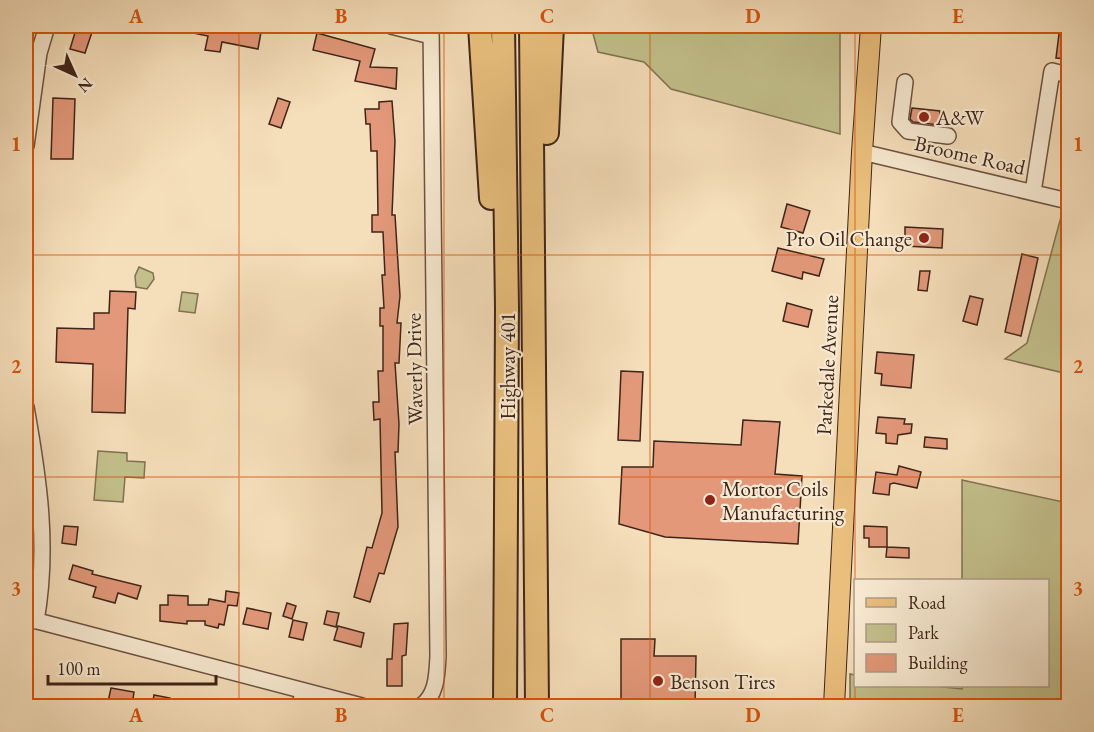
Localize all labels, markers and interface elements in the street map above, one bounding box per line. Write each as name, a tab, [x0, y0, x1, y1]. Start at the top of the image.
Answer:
text: A	[128, 3, 144, 29]
text: B	[335, 3, 347, 29]
text: C	[540, 3, 554, 29]
text: D	[745, 3, 761, 29]
text: E	[952, 3, 964, 29]
north arrow	[45, 45, 105, 105]
text: N	[73, 73, 97, 97]
place label: A&W	[935, 104, 985, 131]
marker: A&W	[917, 110, 931, 124]
street label: Broome Road	[912, 129, 1028, 181]
text: 1	[11, 131, 21, 157]
text: 1	[1073, 131, 1083, 157]
place label: Pro Oil Change	[786, 225, 912, 252]
marker: Pro Oil Change	[917, 231, 931, 245]
street label: Parkedale Avenue	[810, 294, 844, 436]
street label: Highway 401	[494, 312, 521, 420]
street label: Waverly Drive	[400, 313, 428, 425]
text: 2	[11, 353, 22, 379]
text: 2	[1073, 353, 1084, 379]
place label: Mortor Coils Manufacturing	[722, 475, 845, 526]
marker: Mortor Coils Manufacturing	[703, 493, 717, 507]
text: 3	[11, 575, 21, 601]
text: 3	[1073, 575, 1083, 601]
legend	[854, 579, 1049, 687]
text: Road	[908, 591, 947, 614]
text: Park	[908, 621, 939, 644]
scale bar	[48, 648, 216, 686]
text: Building	[908, 651, 968, 674]
text: 100 m	[57, 657, 101, 680]
place label: Benson Tires	[670, 668, 775, 695]
marker: Benson Tires	[651, 674, 665, 688]
text: A	[128, 702, 144, 728]
text: B	[335, 702, 347, 728]
text: C	[540, 702, 554, 728]
text: D	[745, 702, 761, 728]
text: E	[952, 702, 964, 728]

